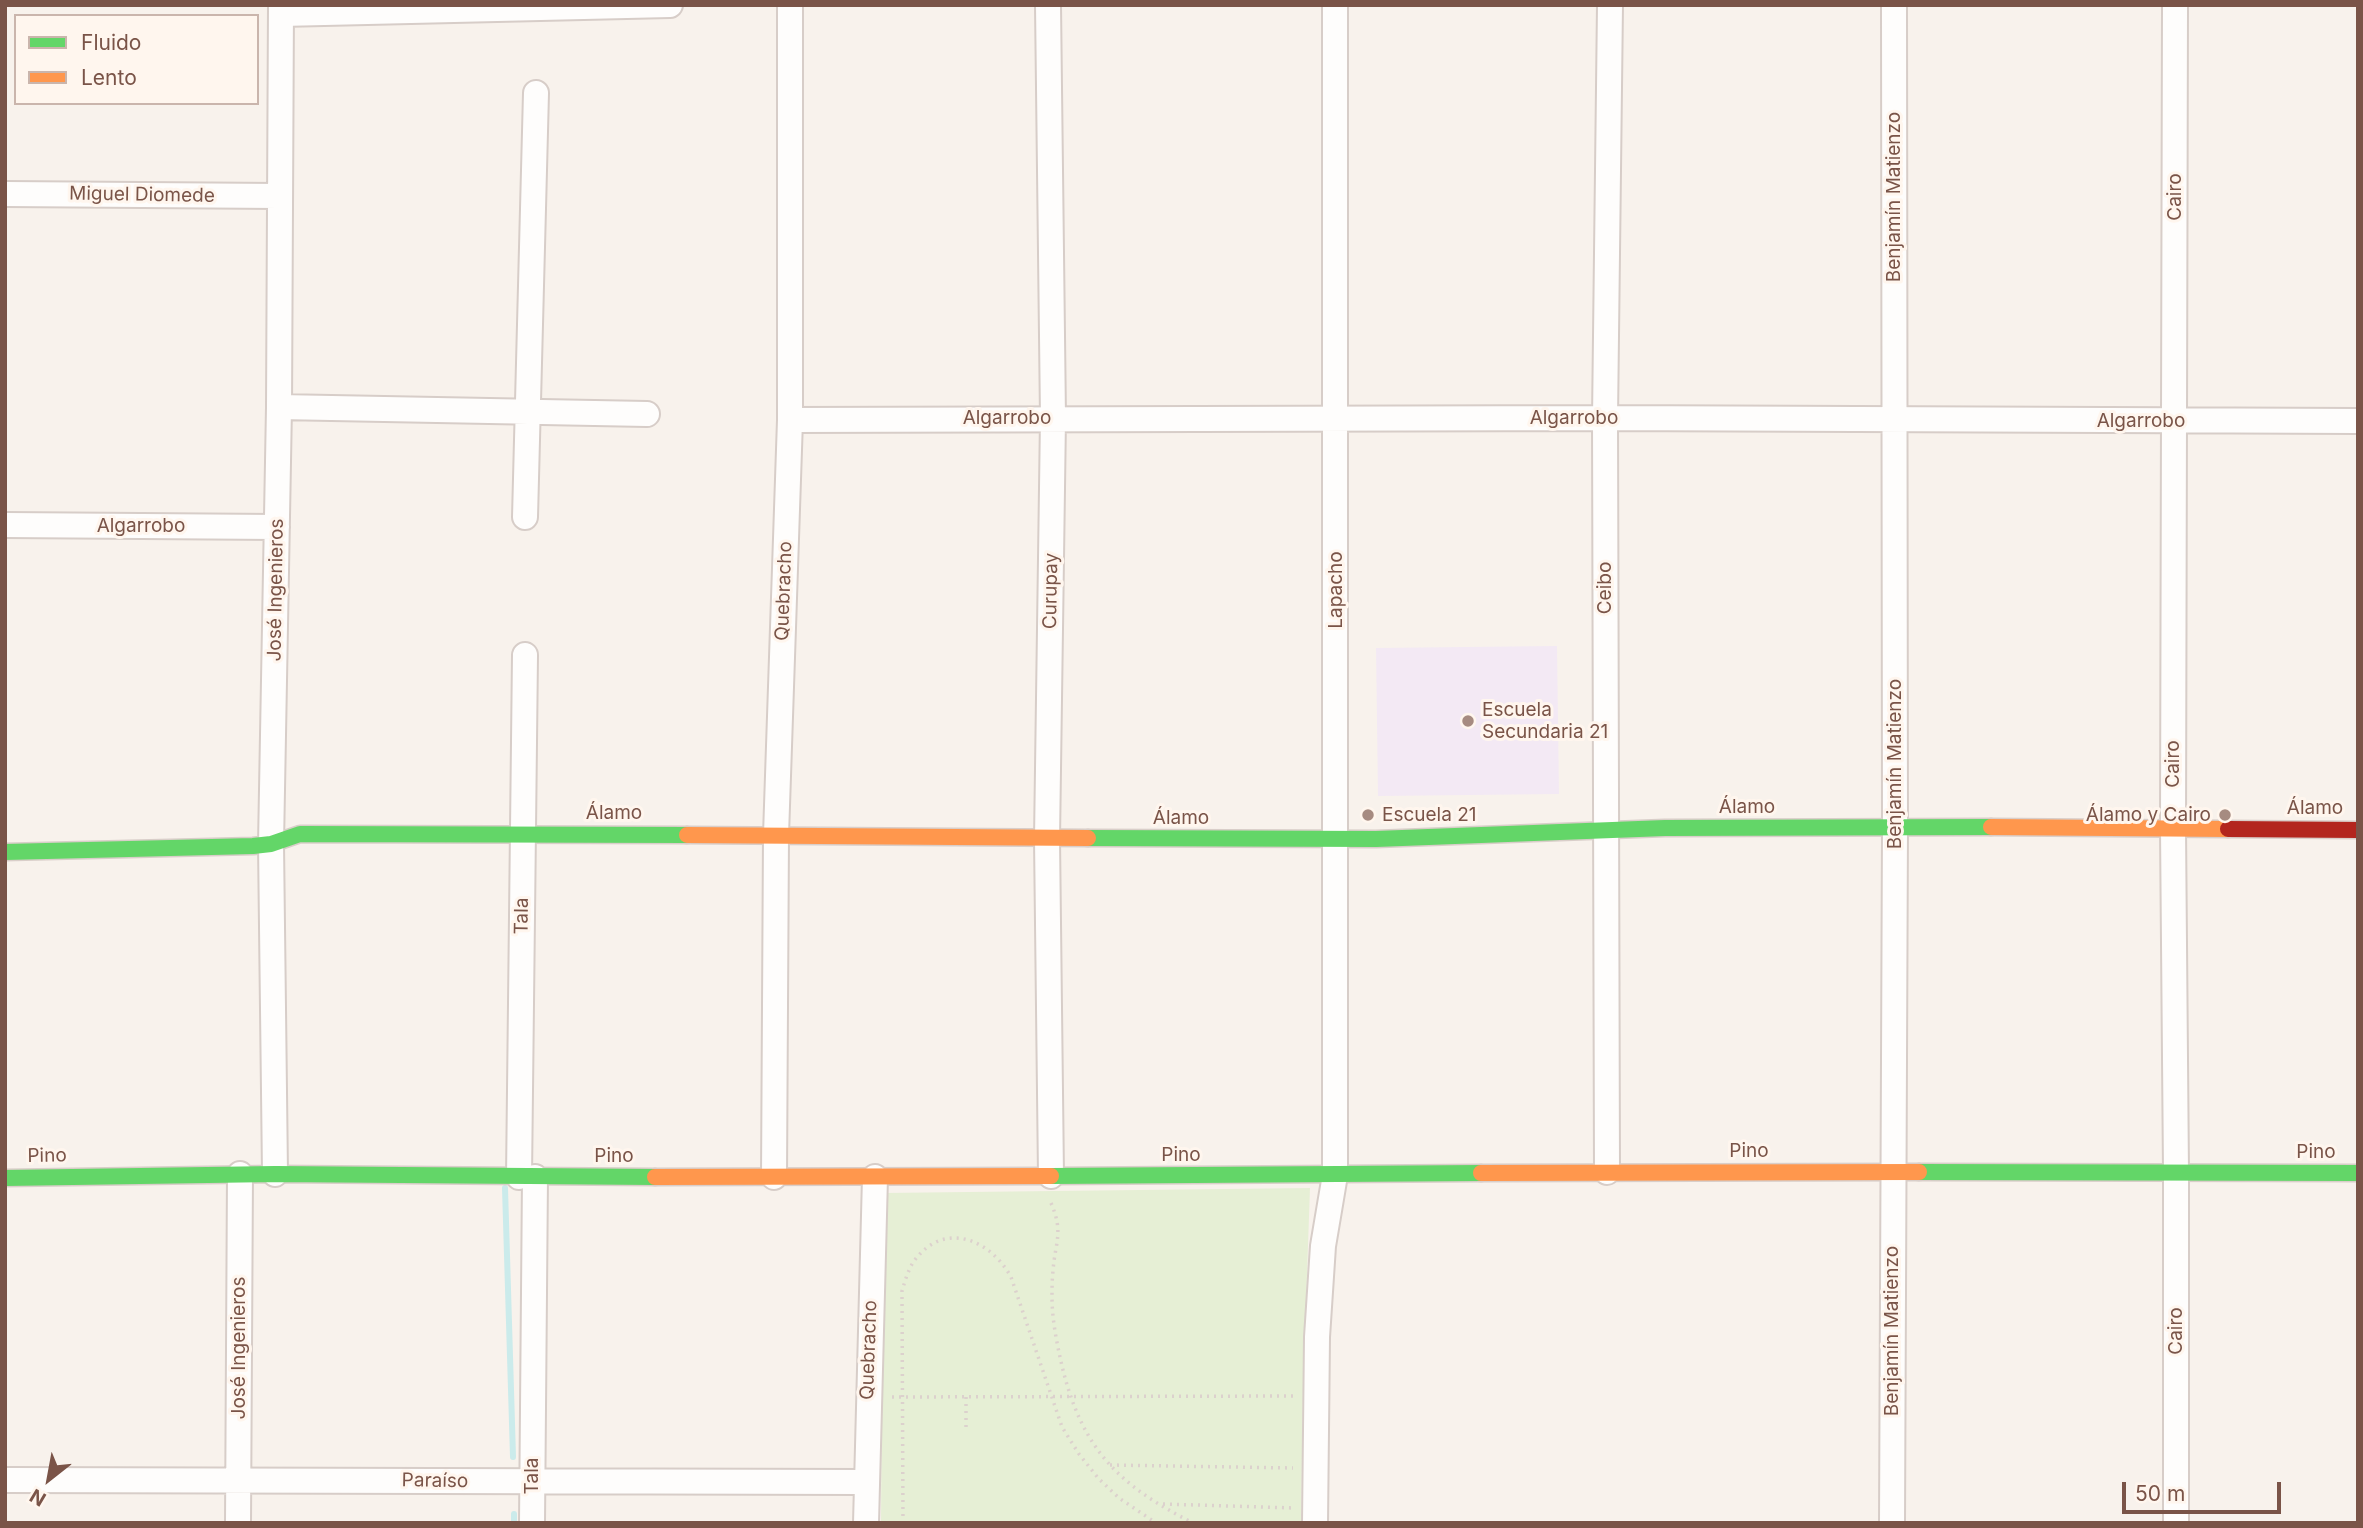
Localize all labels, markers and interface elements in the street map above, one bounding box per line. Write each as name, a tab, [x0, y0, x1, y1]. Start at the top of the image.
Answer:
legend	[14, 14, 259, 105]
text: Fluido	[81, 30, 141, 55]
text: Lento	[81, 65, 137, 90]
street label: Benjamín Matienzo	[1883, 112, 1905, 282]
street label: Cairo	[2164, 173, 2186, 221]
street label: Miguel Diomede	[69, 182, 215, 208]
street label: Algarrobo	[963, 407, 1051, 429]
street label: Algarrobo	[1530, 407, 1618, 429]
street label: Algarrobo	[2097, 410, 2185, 432]
street label: Algarrobo	[97, 515, 185, 537]
street label: José Ingenieros	[263, 518, 289, 662]
street label: Quebracho	[771, 541, 797, 641]
street label: Lapacho	[1325, 551, 1347, 629]
street label: Curupay	[1039, 553, 1063, 629]
street label: Ceibo	[1594, 562, 1616, 614]
street label: Benjamín Matienzo	[1884, 679, 1906, 849]
place label: Escuela Secundaria 21	[1482, 699, 1608, 743]
marker: Escuela Secundaria 21	[1460, 713, 1476, 729]
street label: Cairo	[2162, 740, 2184, 788]
street label: Álamo	[1719, 796, 1775, 818]
street label: Álamo	[2287, 797, 2343, 819]
street label: Álamo	[586, 802, 642, 824]
place label: Escuela 21	[1382, 804, 1477, 826]
place label: Álamo y Cairo	[2086, 804, 2211, 826]
street label: Álamo	[1153, 807, 1209, 829]
marker: Escuela 21	[1360, 807, 1376, 823]
marker: Álamo y Cairo	[2217, 807, 2233, 823]
street label: Tala	[510, 897, 534, 935]
street label: Pino	[1729, 1140, 1769, 1162]
street label: Pino	[2296, 1141, 2336, 1163]
street label: Pino	[27, 1144, 67, 1168]
street label: Pino	[1161, 1144, 1201, 1166]
street label: Pino	[594, 1145, 634, 1167]
street label: Benjamín Matienzo	[1881, 1246, 1903, 1416]
street label: José Ingenieros	[228, 1277, 250, 1419]
street label: Quebracho	[856, 1300, 882, 1400]
street label: Cairo	[2165, 1307, 2187, 1355]
north arrow	[14, 1444, 84, 1514]
street label: Tala	[521, 1458, 543, 1494]
scale bar	[2125, 1468, 2284, 1512]
street label: Paraíso	[401, 1469, 469, 1493]
text: 50 m	[2135, 1481, 2185, 1506]
text: N	[26, 1484, 50, 1511]

